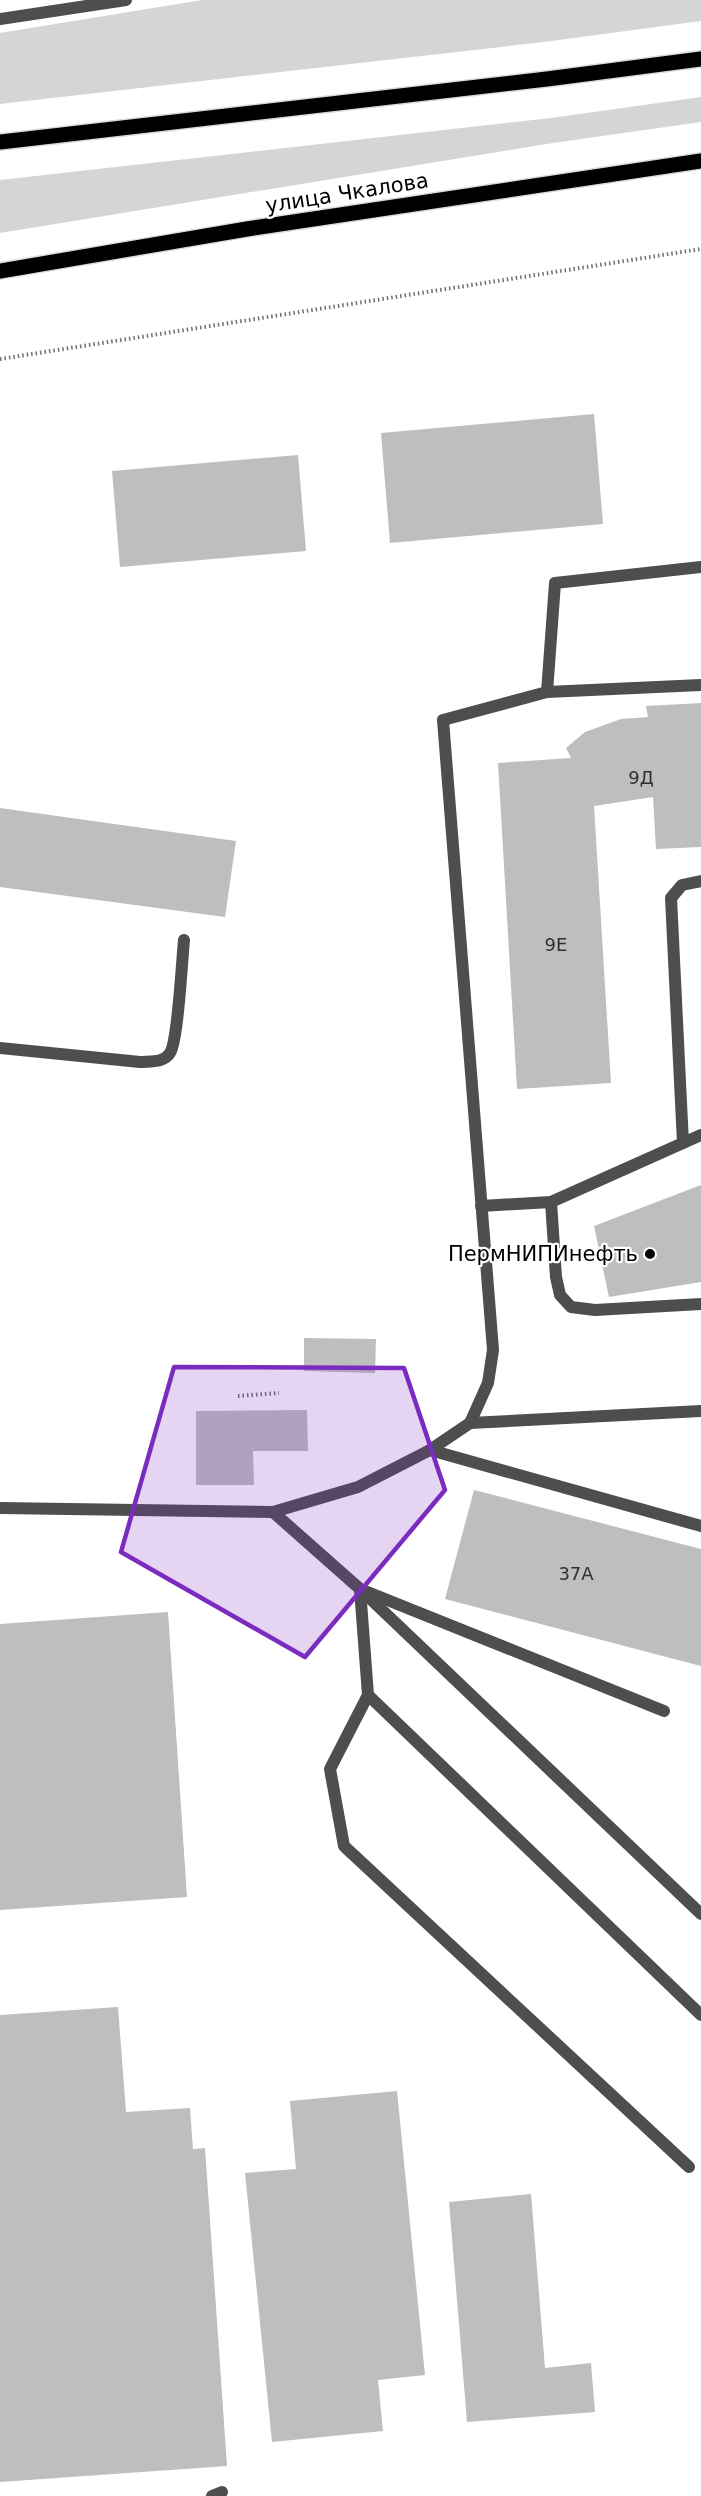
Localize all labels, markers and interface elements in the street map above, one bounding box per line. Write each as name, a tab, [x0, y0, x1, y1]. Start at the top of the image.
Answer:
street label: улица Чкалова	[264, 168, 430, 218]
house number: 9Д	[628, 767, 654, 788]
house number: 9Е	[545, 934, 567, 955]
place label: ПермНИПИнефть	[448, 1242, 638, 1266]
marker: ПермНИПИнефть	[643, 1247, 657, 1261]
house number: 37А	[558, 1563, 594, 1584]

